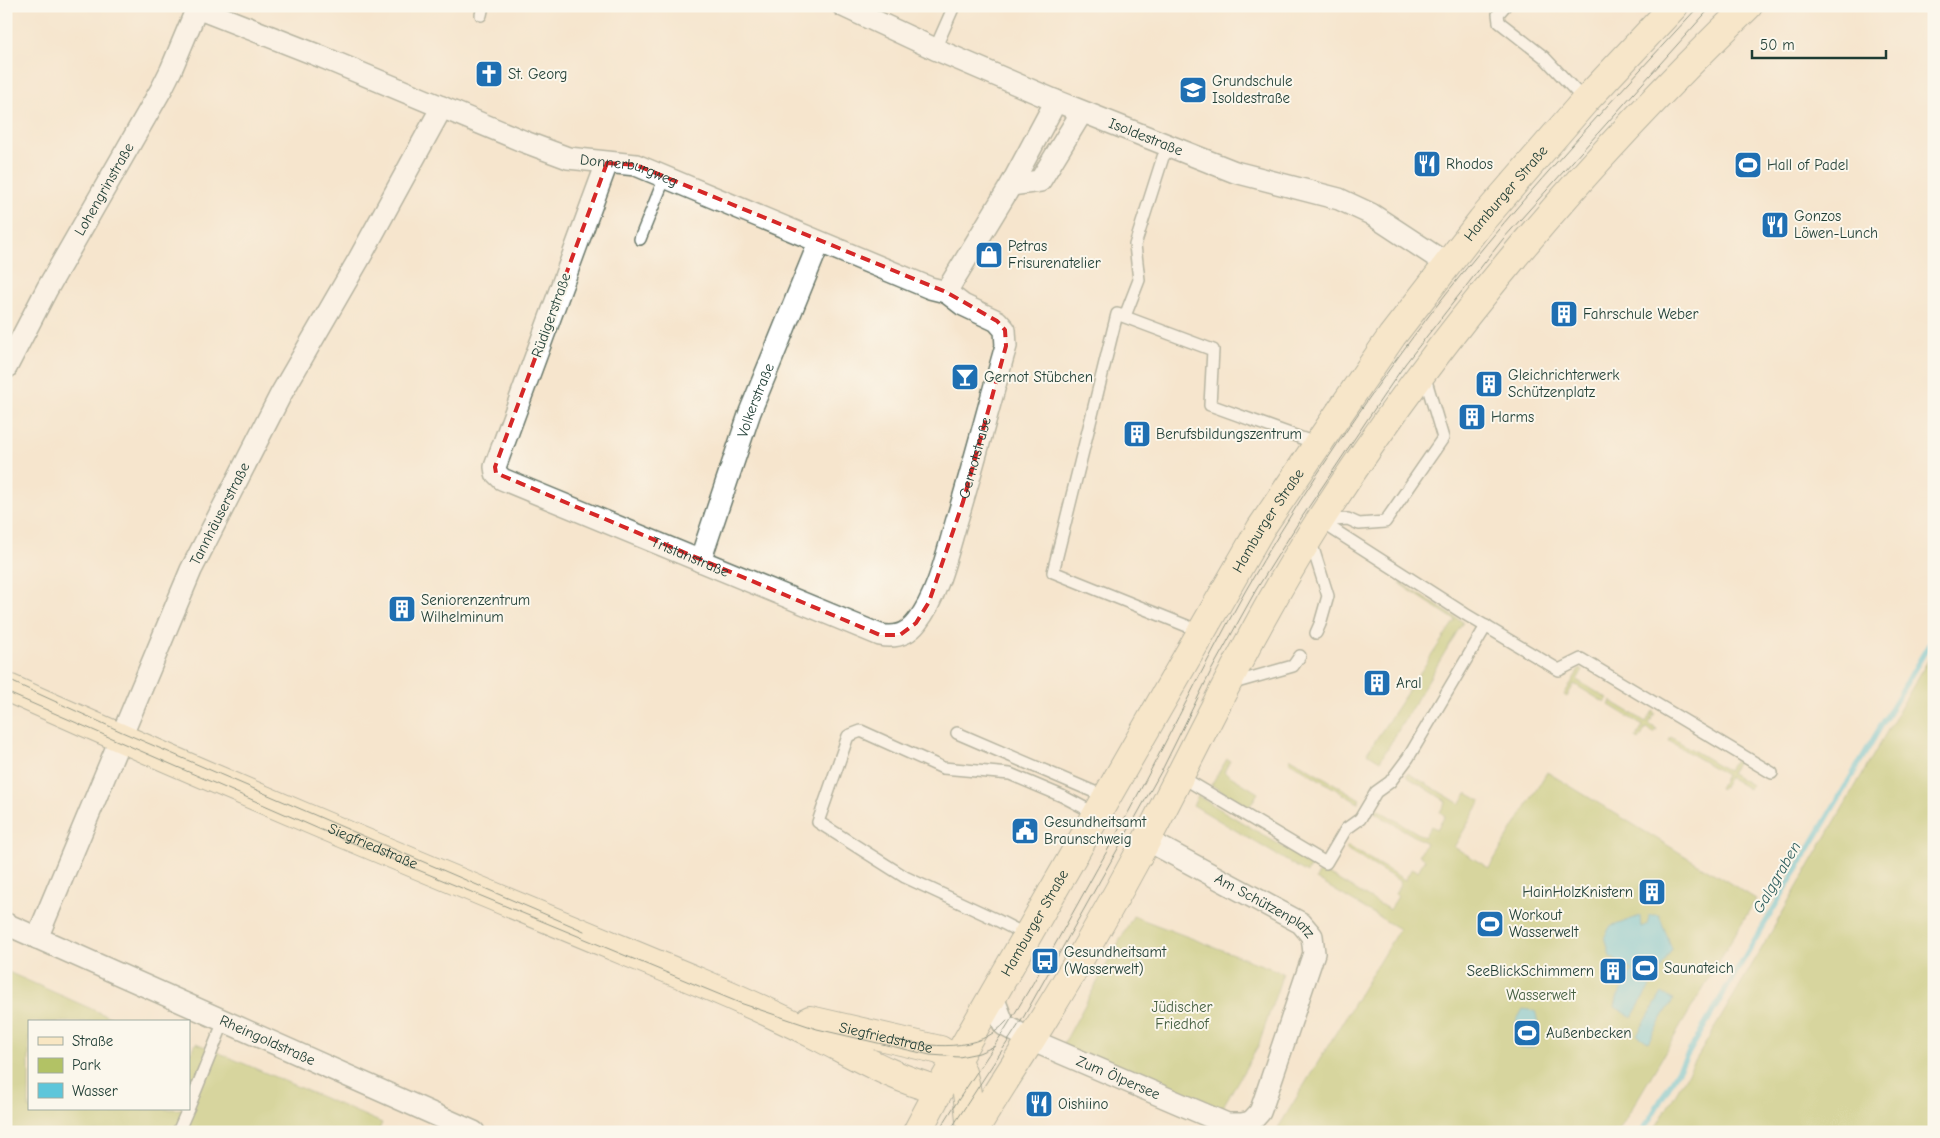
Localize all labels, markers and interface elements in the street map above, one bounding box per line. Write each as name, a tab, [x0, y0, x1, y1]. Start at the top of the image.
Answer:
scale bar	[1752, 28, 1886, 60]
text: 50 m	[1760, 36, 1795, 54]
church icon: St. Georg	[474, 59, 504, 89]
place label: St. Georg	[508, 65, 568, 83]
place label: Grundschule Isoldestraße	[1212, 72, 1293, 107]
school or university icon: Grundschule Isoldestraße	[1178, 75, 1208, 105]
street label: Isoldestraße	[1106, 114, 1186, 160]
street label: Lohengrinstraße	[70, 139, 138, 239]
street label: Hamburger Straße	[1460, 141, 1552, 245]
restaurant icon: Rhodos	[1412, 149, 1442, 179]
street label: Donnerburgweg	[579, 150, 680, 190]
sports icon: Hall of Padel	[1733, 150, 1763, 180]
place label: Rhodos	[1446, 155, 1493, 173]
place label: Hall of Padel	[1767, 156, 1849, 174]
place label: Gonzos Löwen-Lunch	[1794, 207, 1878, 242]
restaurant icon: Gonzos Löwen-Lunch	[1760, 210, 1790, 240]
place label: Petras Frisurenatelier	[1008, 237, 1101, 272]
shop icon: Petras Frisurenatelier	[974, 240, 1004, 270]
street label: Rüdigerstraße	[527, 270, 575, 360]
building icon: Fahrschule Weber	[1549, 299, 1579, 329]
place label: Fahrschule Weber	[1583, 305, 1699, 323]
street label: Volkerstraße	[733, 360, 778, 440]
bar icon: Gernot Stübchen	[950, 362, 980, 392]
place label: Gleichrichterwerk Schützenplatz	[1508, 366, 1620, 401]
place label: Gernot Stübchen	[984, 368, 1093, 386]
building icon: Gleichrichterwerk Schützenplatz	[1474, 369, 1504, 399]
building icon: Harms	[1457, 402, 1487, 432]
place label: Harms	[1491, 408, 1534, 426]
street label: Gernotstraße	[955, 415, 995, 501]
building icon: Berufsbildungszentrum	[1122, 419, 1152, 449]
place label: Berufsbildungszentrum	[1156, 425, 1302, 443]
street label: Tannhäuserstraße	[186, 459, 254, 568]
street label: Hamburger Straße	[1228, 465, 1308, 576]
street label: Tristanstraße	[648, 533, 732, 581]
place label: Seniorenzentrum Wilhelminum	[421, 591, 530, 626]
building icon: Seniorenzentrum Wilhelminum	[387, 594, 417, 624]
building icon: Aral	[1362, 668, 1392, 698]
place label: Aral	[1396, 674, 1421, 692]
place label: Gesundheitsamt Braunschweig	[1044, 813, 1147, 848]
public building icon: Gesundheitsamt Braunschweig	[1010, 816, 1040, 846]
street label: Siegfriedstraße	[326, 819, 421, 873]
water label: Galggraben	[1749, 838, 1805, 916]
street label: Hamburger Straße	[997, 866, 1073, 979]
street label: Am Schützenplatz	[1212, 869, 1319, 942]
building icon: HainHolzKnistern	[1637, 877, 1667, 907]
place label: HainHolzKnistern	[1522, 883, 1633, 901]
place label: Workout Wasserwelt	[1509, 906, 1579, 941]
sports icon: Workout Wasserwelt	[1475, 909, 1505, 939]
place label: Gesundheitsamt (Wasserwelt)	[1064, 943, 1167, 978]
bus stop icon: Gesundheitsamt (Wasserwelt)	[1030, 946, 1060, 976]
sports icon: Saunateich	[1630, 953, 1660, 983]
building icon: SeeBlickSchimmern	[1598, 956, 1628, 986]
place label: Saunateich	[1664, 959, 1734, 977]
place label: SeeBlickSchimmern	[1467, 962, 1594, 980]
park label: Wasserwelt	[1506, 986, 1576, 1004]
park label: Jüdischer Friedhof	[1152, 998, 1212, 1033]
street label: Rheingoldstraße	[217, 1011, 318, 1069]
street label: Siegfriedstraße	[837, 1018, 935, 1057]
sports icon: Außenbecken	[1512, 1018, 1542, 1048]
legend	[28, 1020, 190, 1110]
place label: Außenbecken	[1546, 1024, 1632, 1042]
text: Straße	[72, 1032, 114, 1050]
street label: Zum Ölpersee	[1074, 1052, 1163, 1104]
text: Park	[72, 1056, 101, 1074]
text: Wasser	[72, 1082, 118, 1100]
restaurant icon: Oishiino	[1024, 1089, 1054, 1119]
place label: Oishiino	[1058, 1095, 1108, 1113]

